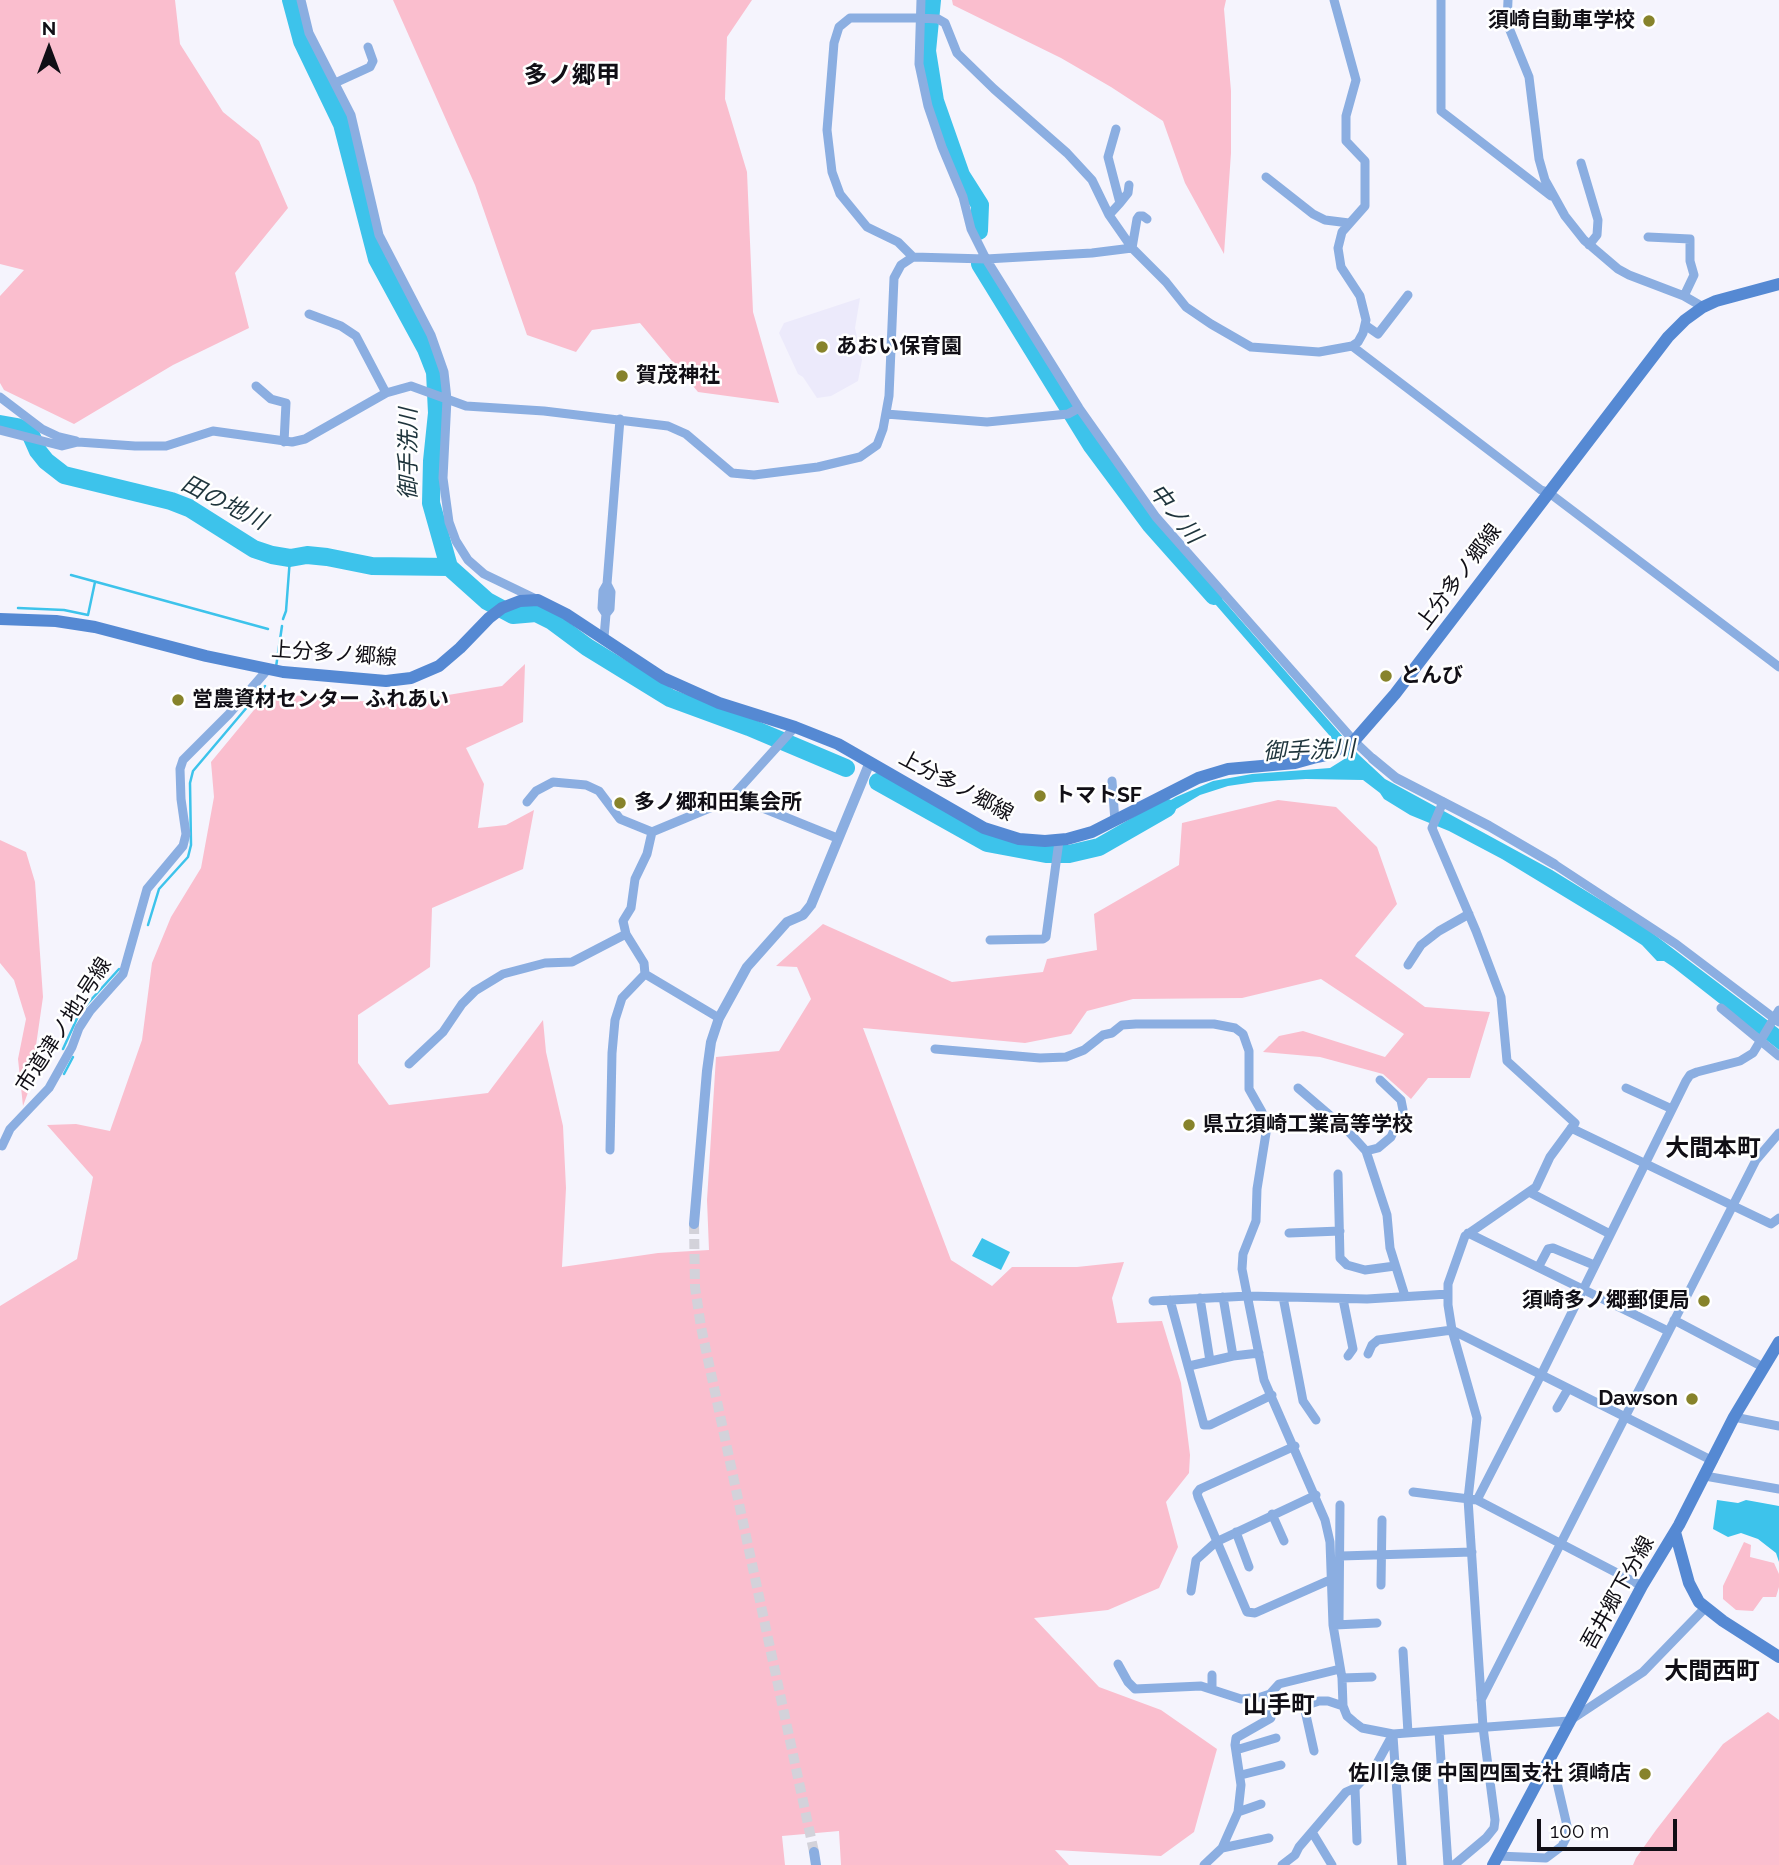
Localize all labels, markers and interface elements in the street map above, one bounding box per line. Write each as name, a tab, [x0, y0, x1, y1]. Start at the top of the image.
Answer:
place label: 須崎自動車学校	[1488, 8, 1635, 34]
marker: 須崎自動車学校	[1641, 13, 1657, 29]
north arrow	[14, 14, 84, 84]
text: N	[42, 17, 56, 39]
district label: 多ノ郷甲	[524, 62, 620, 90]
place label: あおい保育園	[836, 334, 962, 360]
marker: あおい保育園	[814, 339, 830, 355]
place label: 賀茂神社	[636, 363, 720, 389]
marker: 賀茂神社	[614, 368, 630, 384]
water label: 御手洗川	[395, 408, 423, 500]
water label: 田の地川	[177, 470, 271, 536]
water label: 中ノ川	[1143, 479, 1207, 549]
street label: 上分多ノ郷線	[1411, 519, 1507, 635]
street label: 上分多ノ郷線	[270, 637, 398, 671]
place label: とんび	[1400, 663, 1463, 689]
marker: とんび	[1378, 668, 1394, 684]
place label: 営農資材センター ふれあい	[192, 687, 449, 713]
marker: 営農資材センター ふれあい	[170, 692, 186, 708]
water label: 御手洗川	[1263, 736, 1355, 766]
street label: 上分多ノ郷線	[894, 745, 1018, 827]
place label: トマトSF	[1054, 783, 1142, 809]
marker: トマトSF	[1032, 788, 1048, 804]
place label: 多ノ郷和田集会所	[634, 790, 802, 816]
marker: 多ノ郷和田集会所	[612, 795, 628, 811]
street label: 市道津ノ地1号線	[11, 953, 117, 1097]
place label: 県立須崎工業高等学校	[1203, 1112, 1413, 1138]
marker: 県立須崎工業高等学校	[1181, 1117, 1197, 1133]
district label: 大間本町	[1665, 1135, 1761, 1163]
place label: 須崎多ノ郷郵便局	[1522, 1288, 1690, 1314]
marker: 須崎多ノ郷郵便局	[1696, 1293, 1712, 1309]
place label: Dawson	[1598, 1386, 1678, 1412]
marker: Dawson	[1684, 1391, 1700, 1407]
street label: 吾井郷下分線	[1576, 1532, 1660, 1654]
district label: 大間西町	[1664, 1658, 1760, 1686]
district label: 山手町	[1243, 1692, 1315, 1720]
place label: 佐川急便 中国四国支社 須崎店	[1348, 1761, 1631, 1787]
marker: 佐川急便 中国四国支社 須崎店	[1637, 1766, 1653, 1782]
scale bar	[1541, 1806, 1681, 1850]
text: 100 m	[1550, 1818, 1609, 1843]

